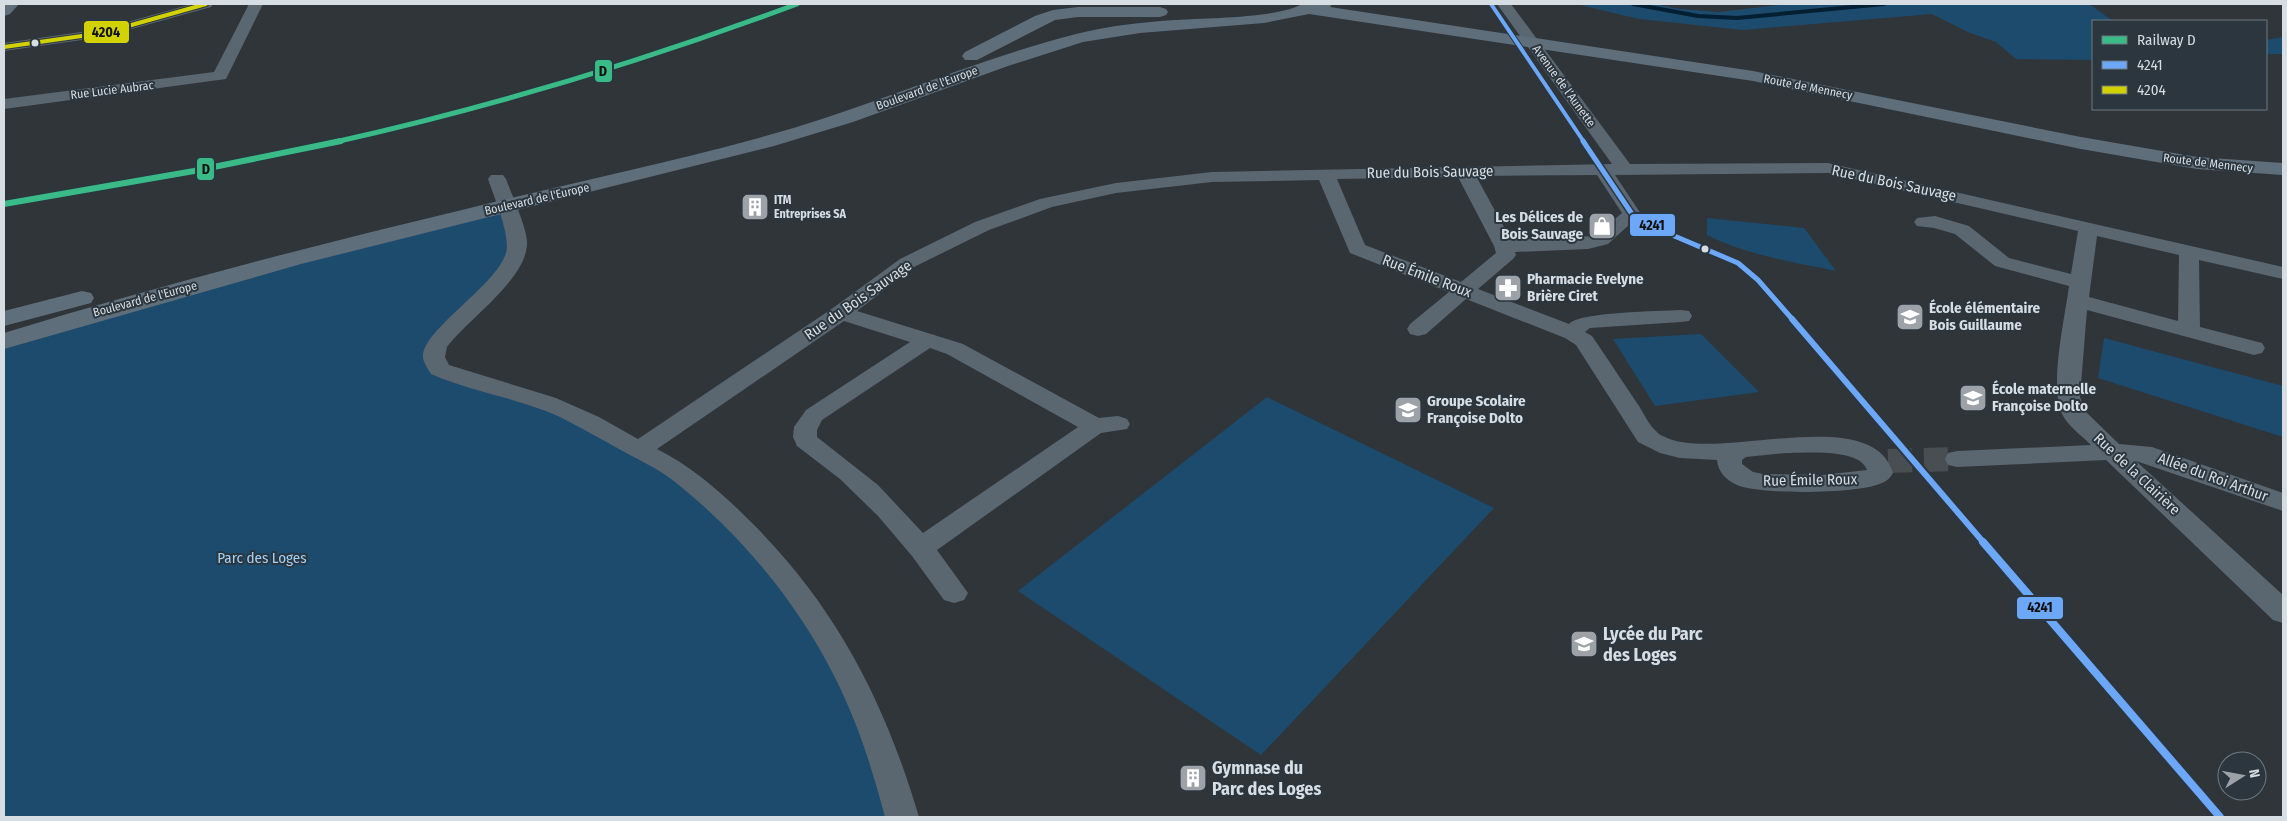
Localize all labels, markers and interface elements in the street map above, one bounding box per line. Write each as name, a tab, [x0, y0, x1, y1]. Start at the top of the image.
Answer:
line badge: 4204	[83, 20, 130, 44]
legend	[2092, 20, 2267, 110]
text: 4204	[92, 24, 120, 41]
text: Railway D	[2137, 31, 2196, 49]
unlabelled marker	[30, 38, 40, 48]
street label: Avenue de l’Aunette	[1530, 42, 1598, 130]
text: 4241	[2137, 56, 2163, 74]
line badge: D	[594, 59, 613, 83]
text: D	[599, 63, 607, 80]
street label: Boulevard de l'Europe	[874, 63, 980, 113]
street label: Route de Mennecy	[1762, 72, 1854, 103]
street label: Rue Lucie Aubrac	[70, 78, 154, 102]
text: 4204	[2137, 81, 2166, 99]
street label: Route de Mennecy	[2162, 151, 2254, 176]
line badge: D	[196, 157, 215, 181]
text: D	[202, 161, 210, 178]
street label: Rue du Bois Sauvage	[1830, 161, 1958, 205]
street label: Rue du Bois Sauvage	[1367, 162, 1493, 182]
street label: Boulevard de l'Europe	[483, 180, 591, 218]
building icon: ITM Entreprises SA	[740, 192, 770, 222]
place label: ITM Entreprises SA	[774, 193, 846, 221]
place label: Les Délices de Bois Sauvage	[1495, 208, 1583, 243]
shop icon: Les Délices de Bois Sauvage	[1587, 211, 1617, 241]
line badge: 4241	[1629, 213, 1676, 237]
text: 4241	[1639, 217, 1665, 234]
unlabelled marker	[1700, 244, 1710, 254]
street label: Rue Émile Roux	[1380, 251, 1475, 301]
street label: Rue du Bois Sauvage	[801, 256, 915, 344]
place label: Pharmacie Evelyne Brière Ciret	[1527, 270, 1644, 305]
pharmacy icon: Pharmacie Evelyne Brière Ciret	[1493, 273, 1523, 303]
street label: Boulevard de l'Europe	[91, 278, 199, 320]
place label: École élémentaire Bois Guillaume	[1929, 299, 2040, 334]
school or university icon: École élémentaire Bois Guillaume	[1895, 302, 1925, 332]
place label: École maternelle Françoise Dolto	[1992, 380, 2096, 416]
school or university icon: École maternelle Françoise Dolto	[1958, 383, 1988, 413]
place label: Groupe Scolaire Françoise Dolto	[1427, 392, 1526, 428]
school or university icon: Groupe Scolaire Françoise Dolto	[1393, 395, 1423, 425]
street label: Rue de la Clairière	[2090, 429, 2184, 519]
street label: Allée du Roi Arthur	[2156, 449, 2271, 505]
street label: Rue Émile Roux	[1763, 470, 1858, 490]
park label: Parc des Loges	[217, 549, 307, 567]
line badge: 4241	[2016, 596, 2064, 620]
text: 4241	[2027, 599, 2053, 616]
place label: Lycée du Parc des Loges	[1603, 623, 1703, 666]
school or university icon: Lycée du Parc des Loges	[1569, 629, 1599, 659]
north arrow	[2217, 751, 2267, 801]
place label: Gymnase du Parc des Loges	[1212, 757, 1321, 800]
building icon: Gymnase du Parc des Loges	[1178, 763, 1208, 793]
text: N	[2245, 768, 2263, 779]

